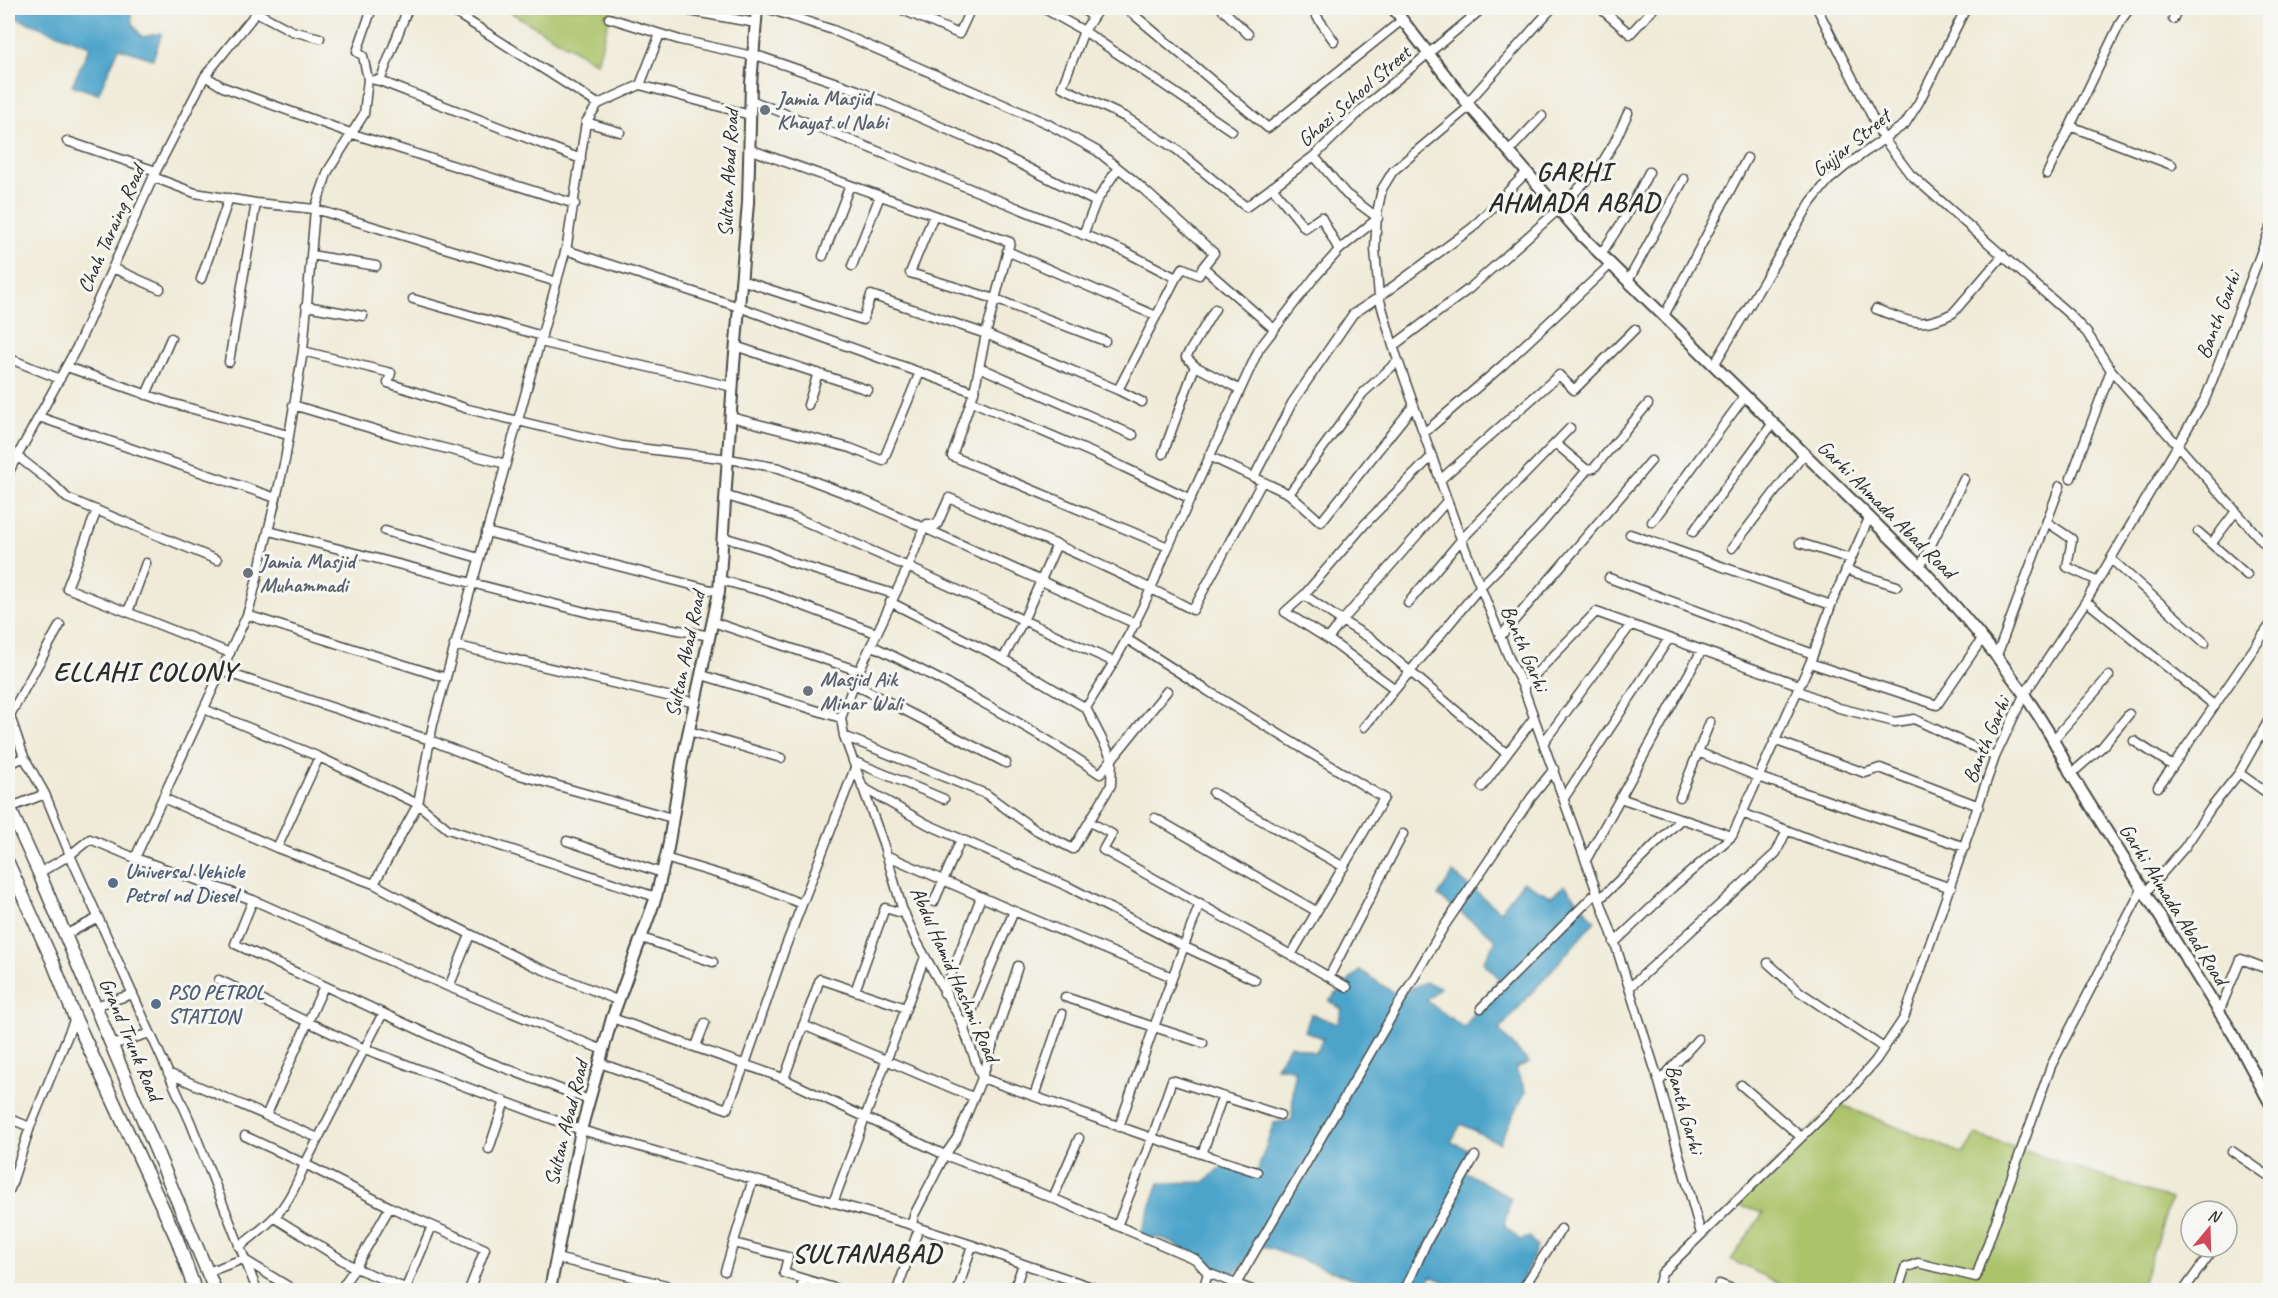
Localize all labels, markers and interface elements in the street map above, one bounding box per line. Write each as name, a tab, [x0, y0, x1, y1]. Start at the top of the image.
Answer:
street label: Ghazi School Street	[1292, 38, 1417, 152]
place label: Jamia Masjid Khayat ul Nabi	[775, 85, 890, 136]
street label: Gujjar Street	[1807, 102, 1898, 182]
marker: Jamia Masjid Khayat ul Nabi	[758, 103, 772, 117]
street label: Sultan Abad Road	[712, 106, 744, 238]
district label: GARHI AHMADA ABAD	[1488, 154, 1662, 219]
street label: Chah Taraing Road	[71, 159, 152, 297]
street label: Banth Garhi	[2190, 265, 2248, 362]
street label: Garhi Ahmada Abad Road	[1812, 434, 1965, 587]
place label: Jamia Masjid Muhammadi	[258, 548, 358, 598]
marker: Jamia Masjid Muhammadi	[241, 566, 255, 580]
street label: Sultan Abad Road	[659, 586, 712, 719]
street label: Banth Garhi	[1495, 601, 1556, 698]
district label: ELLAHI COLONY	[53, 654, 241, 688]
place label: Masjid Aik Minar Wali	[820, 666, 905, 716]
marker: Masjid Aik Minar Wali	[801, 684, 815, 698]
street label: Banth Garhi	[1956, 690, 2017, 787]
street label: Garhi Ahmada Abad Road	[2114, 818, 2236, 993]
place label: Universal Vehicle Petrol nd Diesel	[125, 858, 246, 908]
marker: Universal Vehicle Petrol nd Diesel	[106, 876, 120, 890]
street label: Abdul Hamid Hashmi Road	[905, 882, 1006, 1068]
street label: Grand Trunk Road	[93, 974, 170, 1108]
place label: PSO PETROL STATION	[168, 979, 265, 1029]
marker: PSO PETROL STATION	[149, 997, 163, 1011]
street label: Sultan Abad Road	[538, 1055, 595, 1188]
street label: Banth Garhi	[1660, 1062, 1711, 1159]
north arrow	[2179, 1199, 2239, 1259]
text: N	[2206, 1205, 2224, 1228]
district label: SULTANABAD	[792, 1236, 944, 1270]

